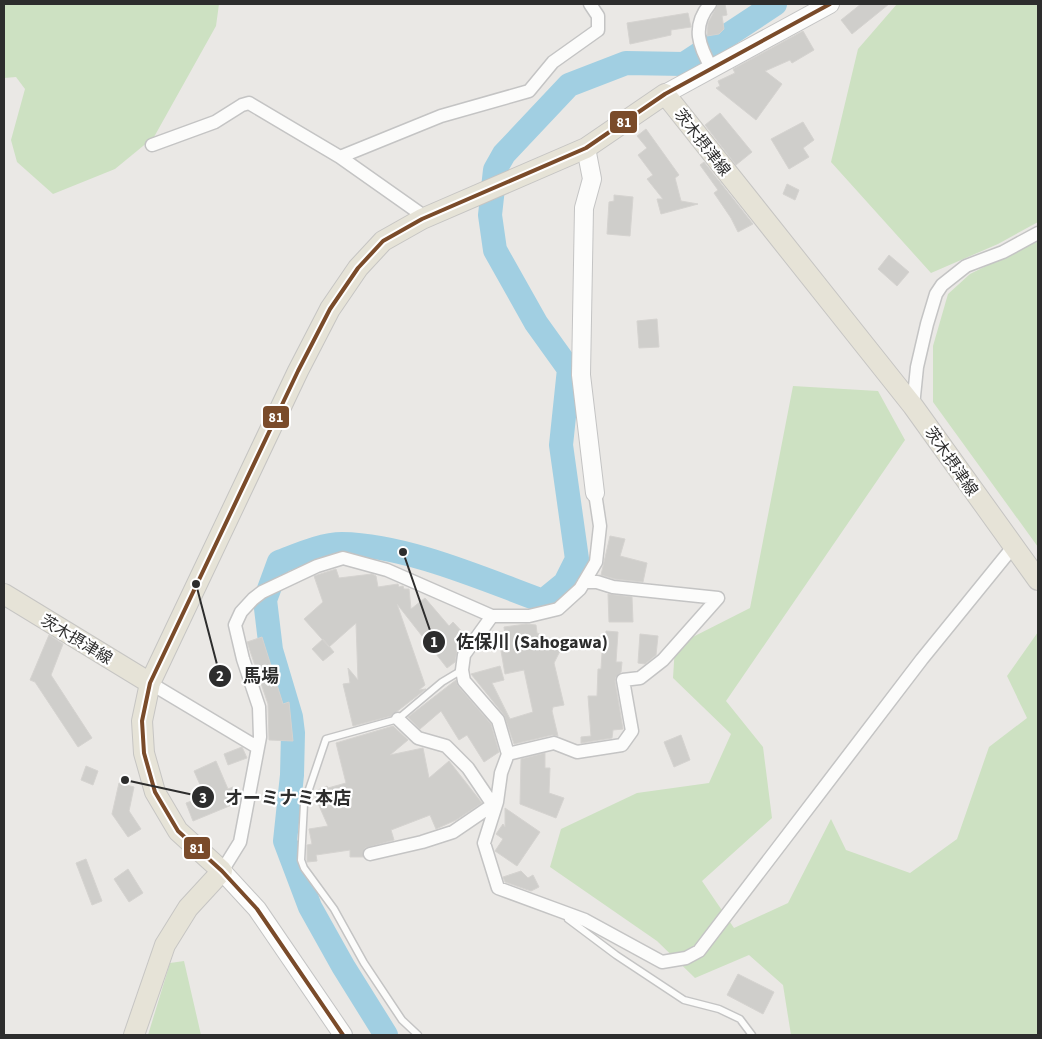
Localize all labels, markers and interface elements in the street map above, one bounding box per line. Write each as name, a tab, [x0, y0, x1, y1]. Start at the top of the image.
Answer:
street label: 茨木摂津線	[669, 104, 736, 181]
line badge: 81	[609, 110, 638, 134]
text: 81	[617, 113, 631, 133]
line badge: 81	[262, 405, 290, 429]
text: 81	[269, 408, 283, 428]
street label: 茨木摂津線	[919, 422, 983, 501]
street label: 茨木摂津線	[37, 610, 116, 670]
callout: 佐保川 (Sahogawa)	[421, 625, 618, 658]
text: 佐保川 (Sahogawa)	[456, 630, 608, 655]
text: 1	[430, 632, 438, 653]
callout: 馬場	[208, 660, 289, 693]
text: 馬場	[243, 664, 279, 689]
text: 2	[216, 666, 224, 687]
callout: オーミナミ本店	[190, 781, 361, 814]
text: オーミナミ本店	[225, 786, 351, 811]
text: 3	[199, 788, 207, 809]
line badge: 81	[183, 836, 211, 860]
text: 81	[190, 839, 204, 859]

